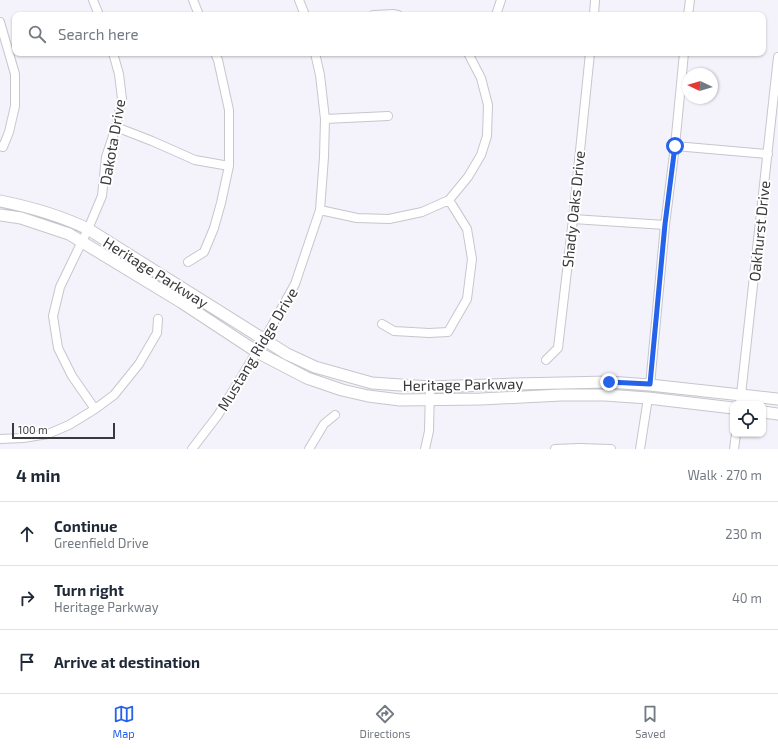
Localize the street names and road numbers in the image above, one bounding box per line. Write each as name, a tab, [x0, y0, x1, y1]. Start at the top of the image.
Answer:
street label: Dakota Drive	[96, 98, 128, 186]
street label: Shady Oaks Drive	[558, 150, 588, 268]
street label: Oakhurst Drive	[745, 180, 773, 282]
street label: Heritage Parkway	[100, 232, 212, 312]
street label: Mustang Ridge Drive	[213, 284, 301, 414]
street label: Heritage Parkway	[403, 374, 524, 394]

